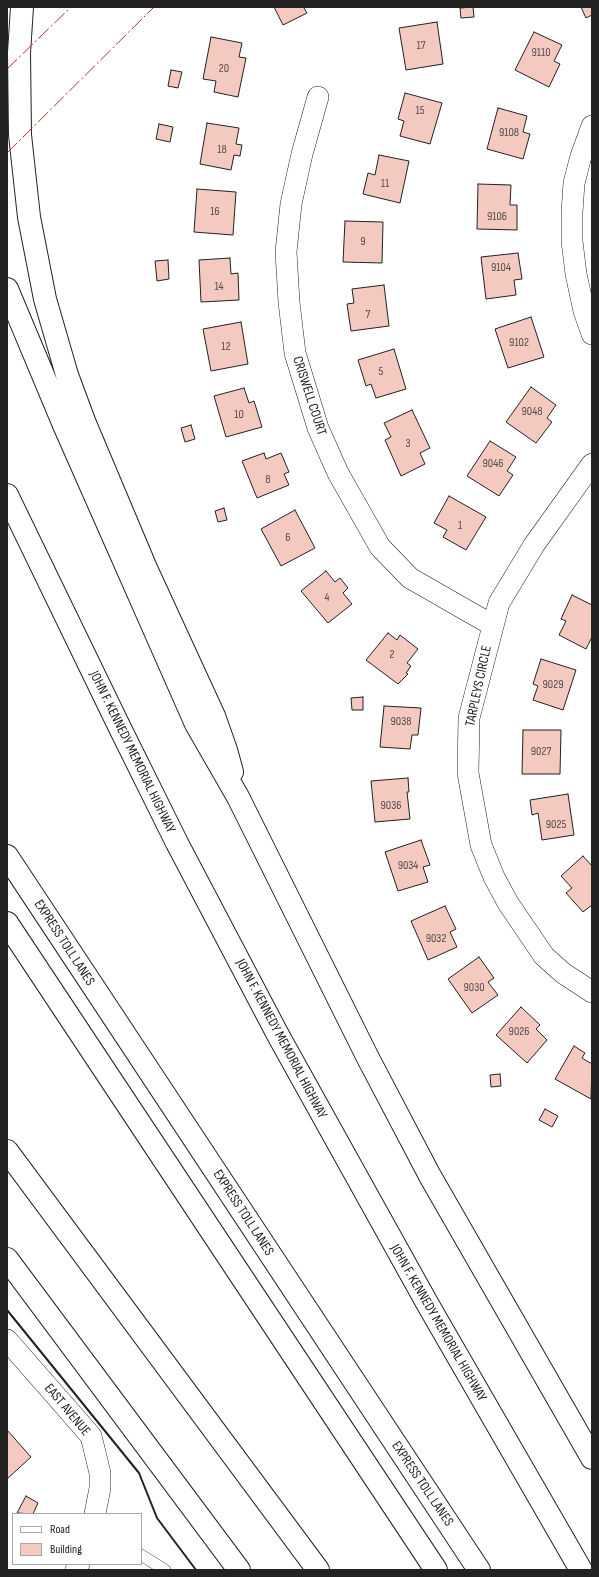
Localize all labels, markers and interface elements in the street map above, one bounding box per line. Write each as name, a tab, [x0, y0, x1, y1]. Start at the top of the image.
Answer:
house number: 17	[417, 39, 425, 53]
house number: 9110	[531, 46, 551, 60]
house number: 20	[219, 62, 229, 76]
house number: 15	[415, 104, 425, 118]
house number: 9108	[499, 126, 519, 140]
house number: 18	[217, 143, 227, 157]
house number: 11	[381, 177, 389, 191]
house number: 16	[210, 205, 220, 219]
house number: 9106	[487, 210, 507, 224]
house number: 9	[360, 235, 366, 249]
house number: 9104	[491, 261, 511, 275]
house number: 14	[214, 280, 224, 294]
house number: 7	[366, 308, 370, 322]
house number: 9102	[509, 336, 529, 350]
house number: 12	[221, 340, 231, 354]
street label: CRISWELL COURT	[288, 354, 330, 438]
house number: 5	[379, 365, 383, 379]
house number: 9048	[522, 405, 542, 419]
house number: 10	[234, 408, 244, 422]
house number: 3	[405, 437, 411, 451]
house number: 9046	[483, 457, 503, 471]
house number: 8	[265, 473, 271, 487]
house number: 1	[458, 519, 462, 533]
house number: 6	[285, 531, 291, 545]
house number: 4	[324, 591, 330, 605]
street label: TARPLEYS CIRCLE	[462, 644, 496, 728]
house number: 2	[390, 648, 394, 662]
street label: JOHN F. KENNEDY MEMORIAL HIGHWAY	[85, 668, 179, 836]
house number: 9029	[543, 678, 563, 692]
house number: 9038	[391, 715, 411, 729]
house number: 9027	[531, 745, 551, 759]
house number: 9036	[381, 799, 401, 813]
house number: 9025	[546, 818, 566, 832]
house number: 9034	[398, 859, 418, 873]
street label: EXPRESS TOLL LANES	[30, 897, 98, 989]
house number: 9032	[426, 932, 446, 946]
street label: JOHN F. KENNEDY MEMORIAL HIGHWAY	[232, 956, 330, 1122]
house number: 9030	[463, 981, 485, 995]
house number: 9026	[509, 1025, 529, 1039]
street label: EXPRESS TOLL LANES	[209, 1167, 277, 1259]
street label: JOHN F. KENNEDY MEMORIAL HIGHWAY	[386, 1242, 490, 1404]
street label: EAST AVENUE	[40, 1380, 94, 1440]
street label: EXPRESS TOLL LANES	[387, 1438, 457, 1530]
legend	[12, 1513, 142, 1565]
text: Road	[50, 1522, 70, 1537]
text: Building	[50, 1542, 82, 1557]

